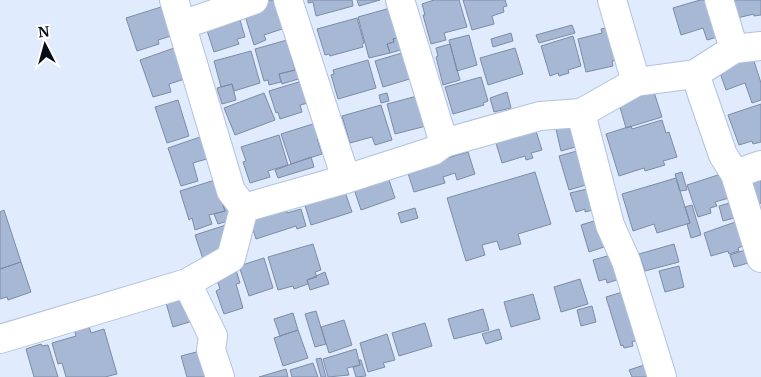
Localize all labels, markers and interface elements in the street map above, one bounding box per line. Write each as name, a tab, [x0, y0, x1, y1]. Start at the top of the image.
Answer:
north arrow	[20, 20, 70, 70]
text: N	[37, 23, 50, 42]

